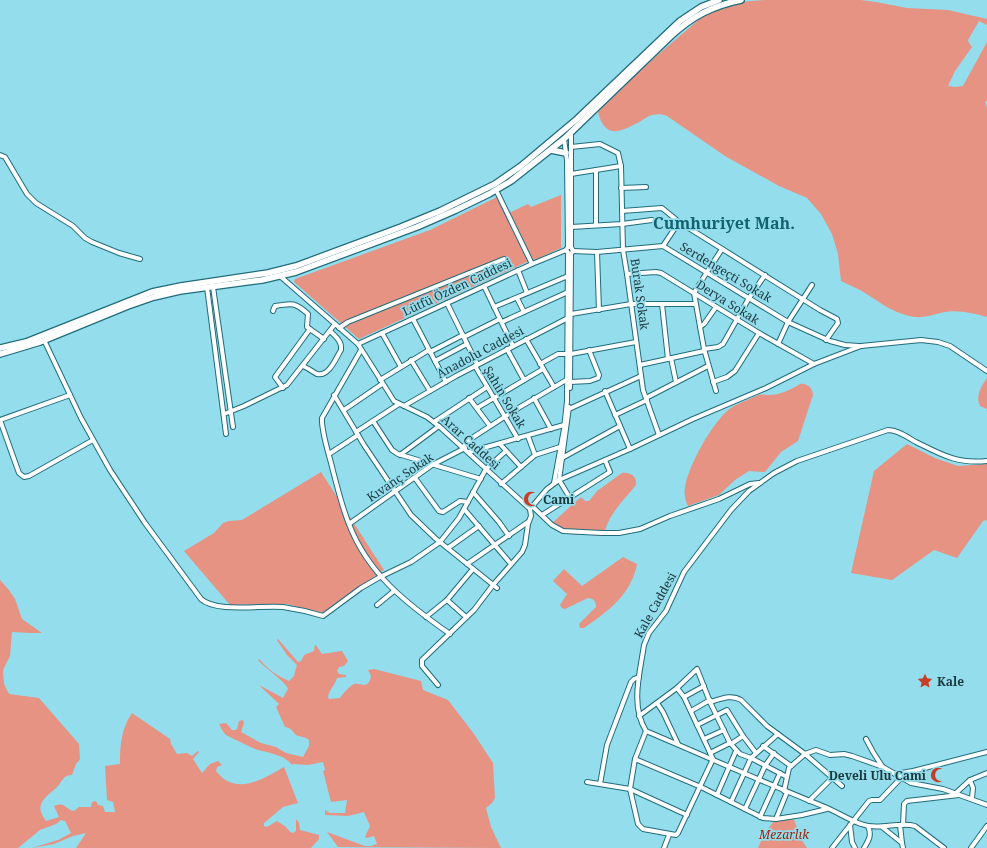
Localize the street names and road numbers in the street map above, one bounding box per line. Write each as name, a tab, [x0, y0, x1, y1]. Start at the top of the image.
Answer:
street label: Serdengeçti Sokak	[677, 238, 776, 307]
street label: Lütfü Özden Caddesi	[400, 254, 515, 320]
street label: Burak Sokak	[627, 257, 654, 332]
street label: Derya Sokak	[693, 276, 764, 329]
street label: Anadolu Caddesi	[434, 322, 527, 382]
street label: Şahin Sokak	[480, 363, 531, 432]
street label: Arar Caddesi	[438, 411, 504, 473]
street label: Kıvanç Sokak	[363, 448, 437, 506]
street label: Kale Caddesi	[630, 569, 680, 641]

